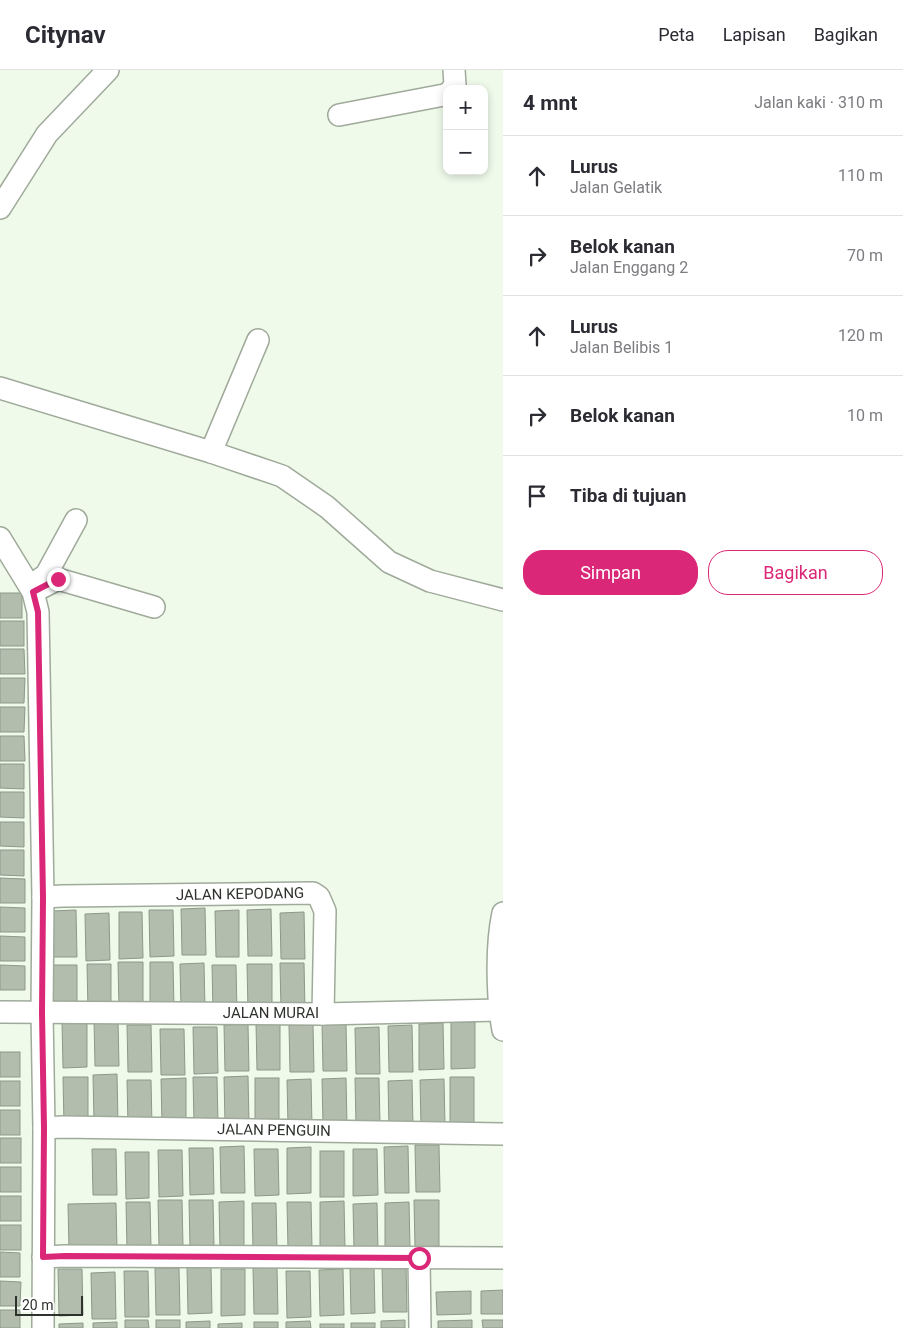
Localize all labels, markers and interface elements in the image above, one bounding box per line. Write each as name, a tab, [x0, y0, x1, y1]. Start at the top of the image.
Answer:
text: Citynav	[25, 21, 106, 49]
text: Peta	[658, 24, 695, 45]
text: Lapisan	[723, 24, 786, 45]
text: Bagikan	[814, 24, 878, 45]
map controls	[443, 85, 488, 175]
button: +	[443, 85, 488, 130]
text: 4 mnt	[523, 91, 577, 115]
text: Jalan kaki · 310 m	[754, 93, 883, 112]
button: −	[443, 130, 488, 175]
text: Lurus	[570, 155, 618, 178]
icon: ahead	[523, 162, 551, 190]
text: 110 m	[838, 166, 883, 185]
text: Jalan Gelatik	[570, 178, 662, 197]
text: Belok kanan	[570, 235, 675, 258]
icon: right	[523, 242, 551, 270]
text: 70 m	[847, 246, 883, 265]
text: Jalan Enggang 2	[570, 258, 688, 277]
text: Lurus	[570, 315, 618, 338]
icon: ahead	[523, 322, 551, 350]
text: 120 m	[838, 326, 883, 345]
text: Jalan Belibis 1	[570, 338, 673, 357]
icon: right	[523, 402, 551, 430]
text: Belok kanan	[570, 404, 675, 427]
text: 10 m	[847, 406, 883, 425]
icon: arrive	[523, 482, 551, 510]
text: Tiba di tujuan	[570, 484, 686, 507]
button: Simpan	[523, 550, 698, 595]
button: Bagikan	[708, 550, 883, 595]
route end	[47, 568, 70, 591]
street label: JALAN KEPODANG	[176, 884, 304, 904]
street label: JALAN MURAI	[223, 1004, 319, 1022]
street label: JALAN PENGUIN	[217, 1120, 331, 1140]
route start	[408, 1247, 431, 1270]
scale bar	[15, 1293, 82, 1316]
text: 20 m	[22, 1297, 54, 1313]

